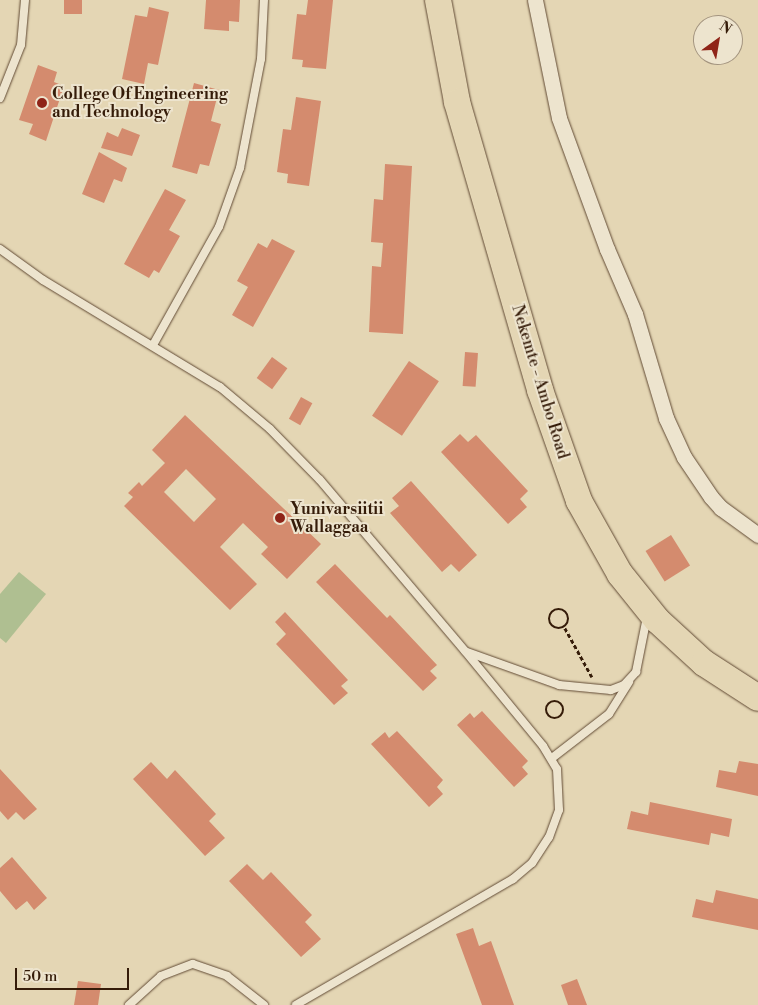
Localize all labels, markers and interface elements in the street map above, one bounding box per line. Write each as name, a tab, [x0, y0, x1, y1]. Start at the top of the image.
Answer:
north arrow	[693, 15, 743, 65]
text: N	[716, 18, 735, 39]
place label: College Of Engineering and Technology	[52, 84, 228, 122]
marker: College Of Engineering and Technology	[36, 97, 48, 109]
street label: Nekemte - Ambo Road	[507, 303, 573, 461]
place label: Yunivarsiitii Wallaggaa	[290, 499, 383, 537]
marker: Yunivarsiitii Wallaggaa	[274, 512, 286, 524]
scale bar	[18, 958, 131, 990]
text: 50 m	[23, 967, 57, 986]

